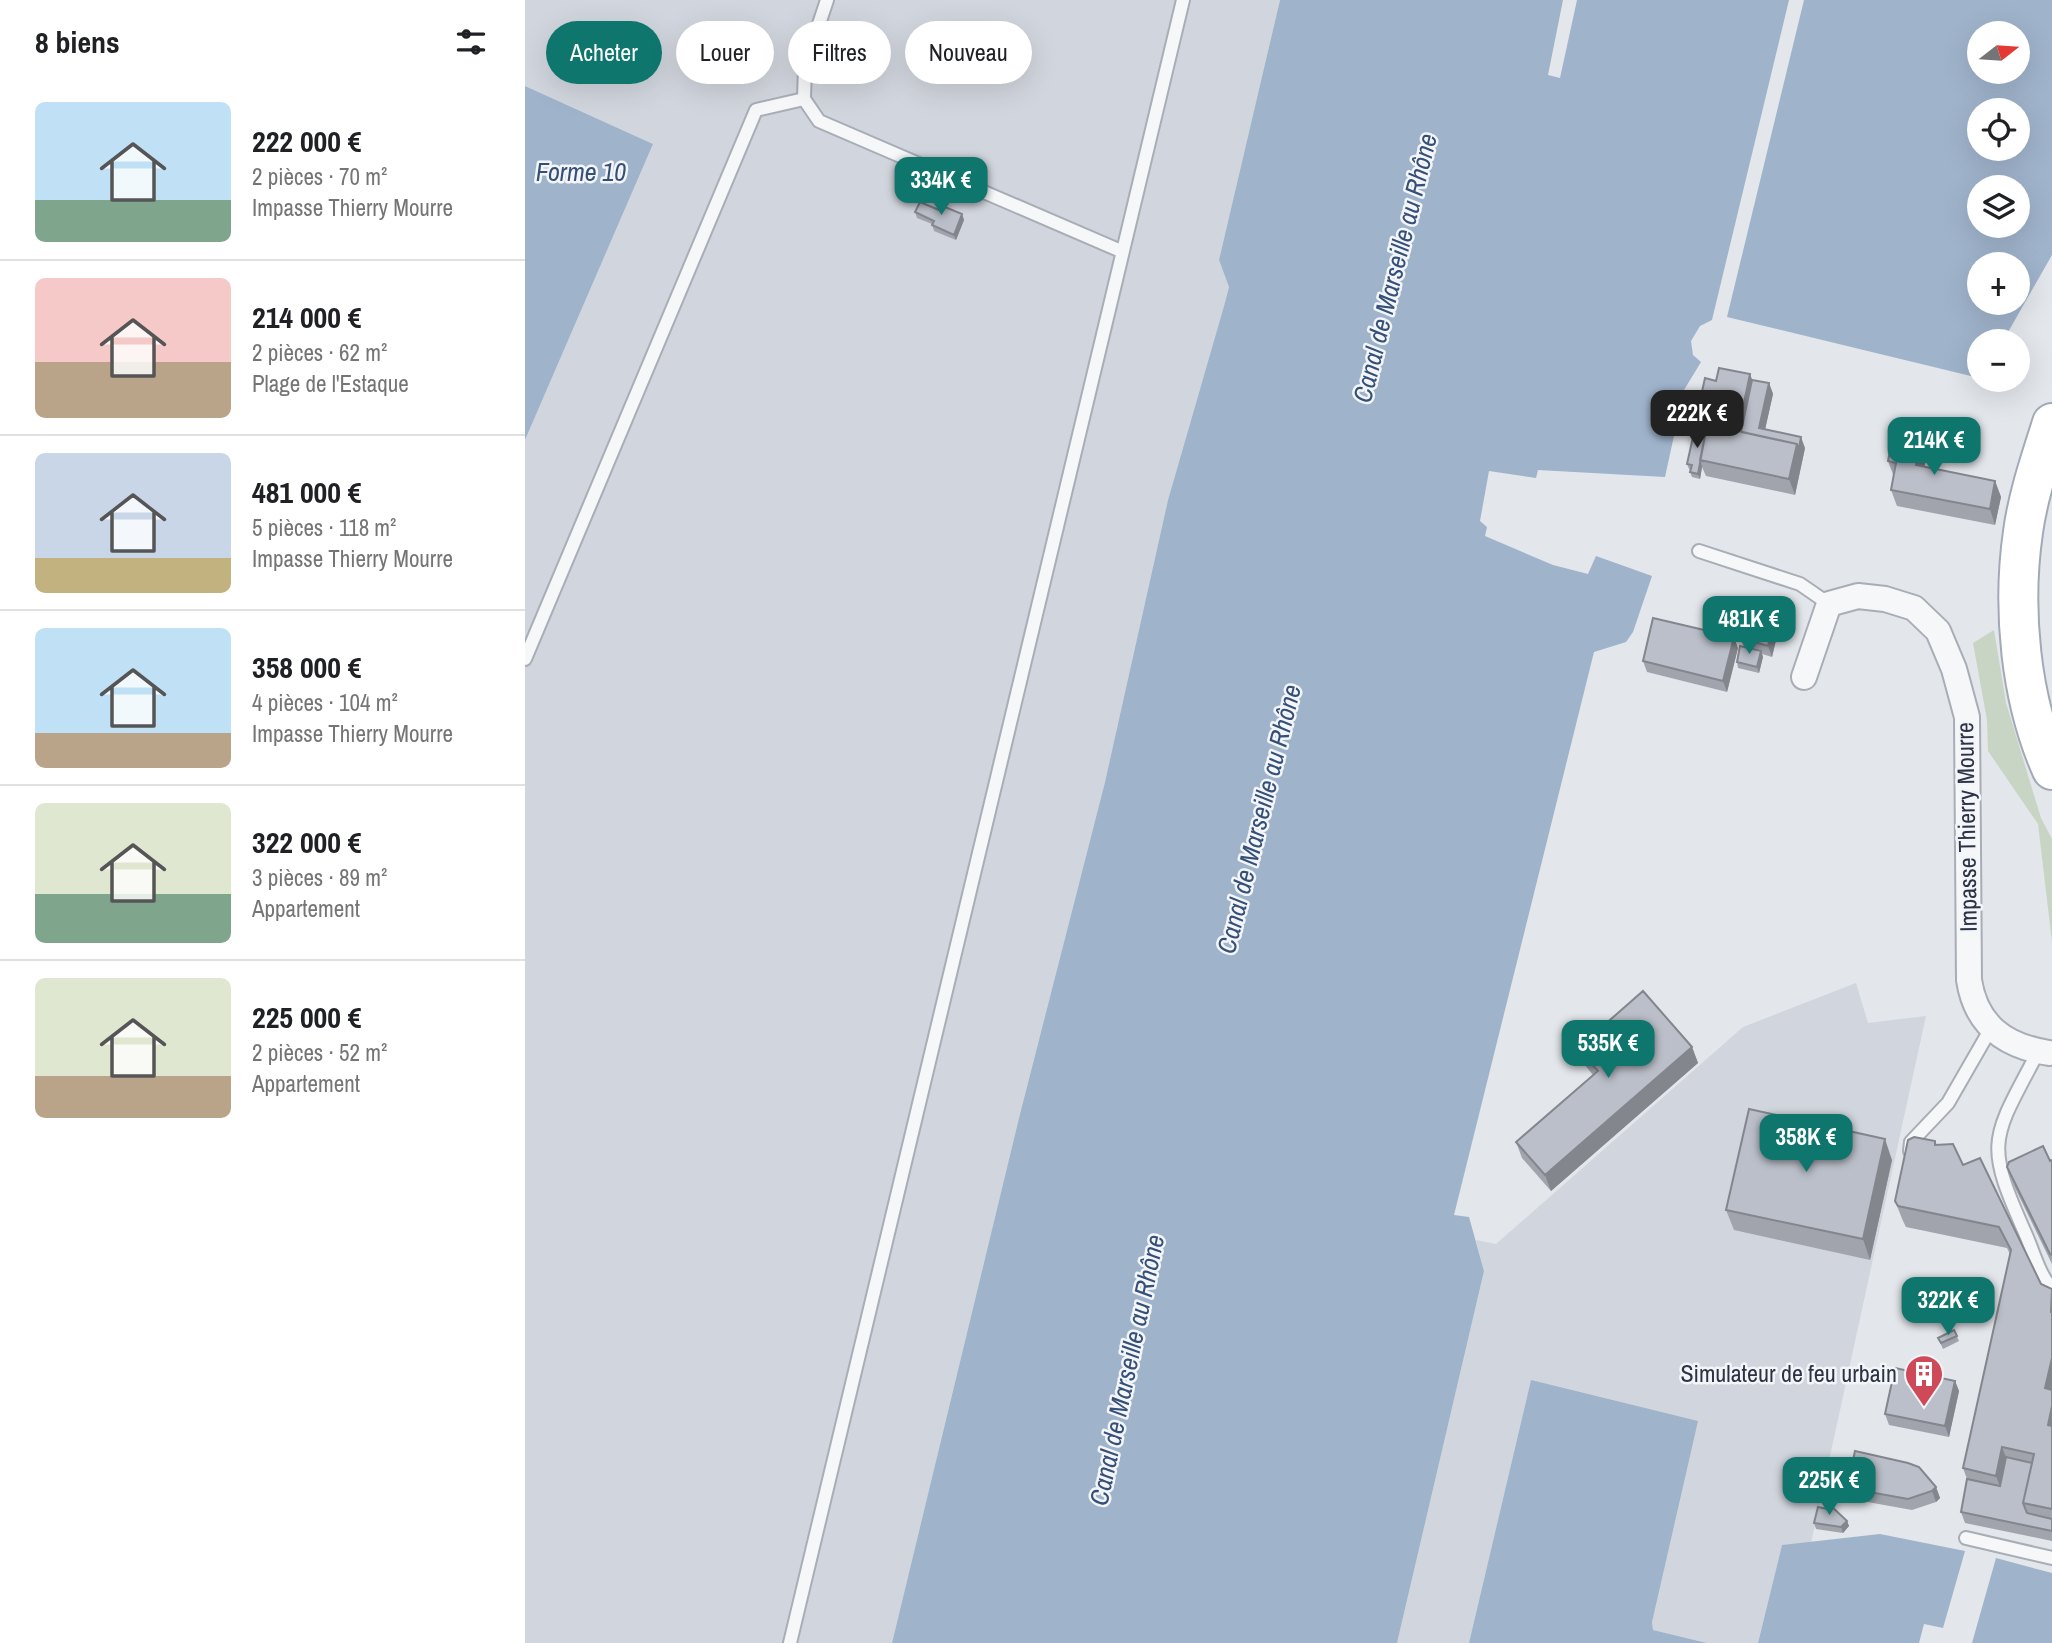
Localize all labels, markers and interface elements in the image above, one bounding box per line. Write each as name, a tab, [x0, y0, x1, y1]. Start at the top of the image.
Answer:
chip: Acheter	[546, 21, 662, 84]
chip: Louer	[676, 21, 774, 84]
chip: Filtres	[788, 21, 891, 84]
chip: Nouveau	[905, 21, 1032, 84]
north arrow	[1967, 21, 2030, 84]
map controls	[1967, 21, 2030, 392]
text: 8 biens	[35, 22, 120, 62]
icon: filters	[452, 23, 490, 61]
button: locate	[1967, 98, 2030, 161]
text: 222 000 €	[252, 121, 361, 161]
icon: home	[91, 130, 175, 214]
water label: Canal de Marseille au Rhône	[1344, 130, 1445, 406]
water label: Forme 10	[536, 154, 626, 189]
pin: 334K €	[884, 158, 998, 217]
text: 2 pièces · 70 m²	[252, 161, 387, 192]
text: 334K €	[911, 164, 971, 195]
button: layers	[1967, 175, 2030, 238]
text: Impasse Thierry Mourre	[252, 192, 453, 223]
button: +	[1967, 252, 2030, 315]
text: 214 000 €	[252, 297, 361, 337]
icon: home	[91, 306, 175, 390]
button: −	[1967, 329, 2030, 392]
text: 2 pièces · 62 m²	[252, 337, 387, 368]
text: Plage de l'Estaque	[252, 368, 409, 399]
pin: 222K €	[1640, 391, 1754, 450]
text: 222K €	[1667, 397, 1727, 428]
pin: 214K €	[1877, 418, 1991, 477]
text: 214K €	[1904, 424, 1964, 455]
text: 481 000 €	[252, 472, 361, 512]
icon: home	[91, 481, 175, 565]
text: 5 pièces · 118 m²	[252, 512, 396, 543]
text: Impasse Thierry Mourre	[252, 543, 453, 574]
pin: 481K €	[1692, 596, 1806, 656]
text: 481K €	[1719, 603, 1779, 634]
text: 358 000 €	[252, 647, 361, 687]
icon: home	[91, 656, 175, 740]
water label: Canal de Marseille au Rhône	[1208, 681, 1309, 957]
text: 4 pièces · 104 m²	[252, 687, 398, 718]
text: Impasse Thierry Mourre	[252, 718, 453, 749]
street label: Impasse Thierry Mourre	[1948, 722, 1984, 932]
text: 322 000 €	[252, 822, 361, 862]
icon: home	[91, 831, 175, 915]
text: 3 pièces · 89 m²	[252, 862, 387, 893]
text: Appartement	[252, 893, 360, 924]
text: 225 000 €	[252, 997, 361, 1037]
icon: home	[91, 1006, 175, 1090]
pin: 535K €	[1551, 1020, 1665, 1080]
text: 535K €	[1578, 1027, 1638, 1058]
text: 2 pièces · 52 m²	[252, 1037, 387, 1068]
text: Appartement	[252, 1068, 360, 1099]
pin: 358K €	[1749, 1114, 1863, 1174]
text: 358K €	[1776, 1121, 1836, 1152]
water label: Canal de Marseille au Rhône	[1081, 1231, 1172, 1509]
pin: 322K €	[1891, 1278, 2005, 1337]
text: 322K €	[1918, 1284, 1978, 1315]
building icon: Simulateur de feu urbain	[1903, 1353, 1945, 1408]
place label: Simulateur de feu urbain	[1680, 1357, 1897, 1389]
pin: 225K €	[1772, 1458, 1886, 1517]
text: 225K €	[1799, 1464, 1859, 1495]

